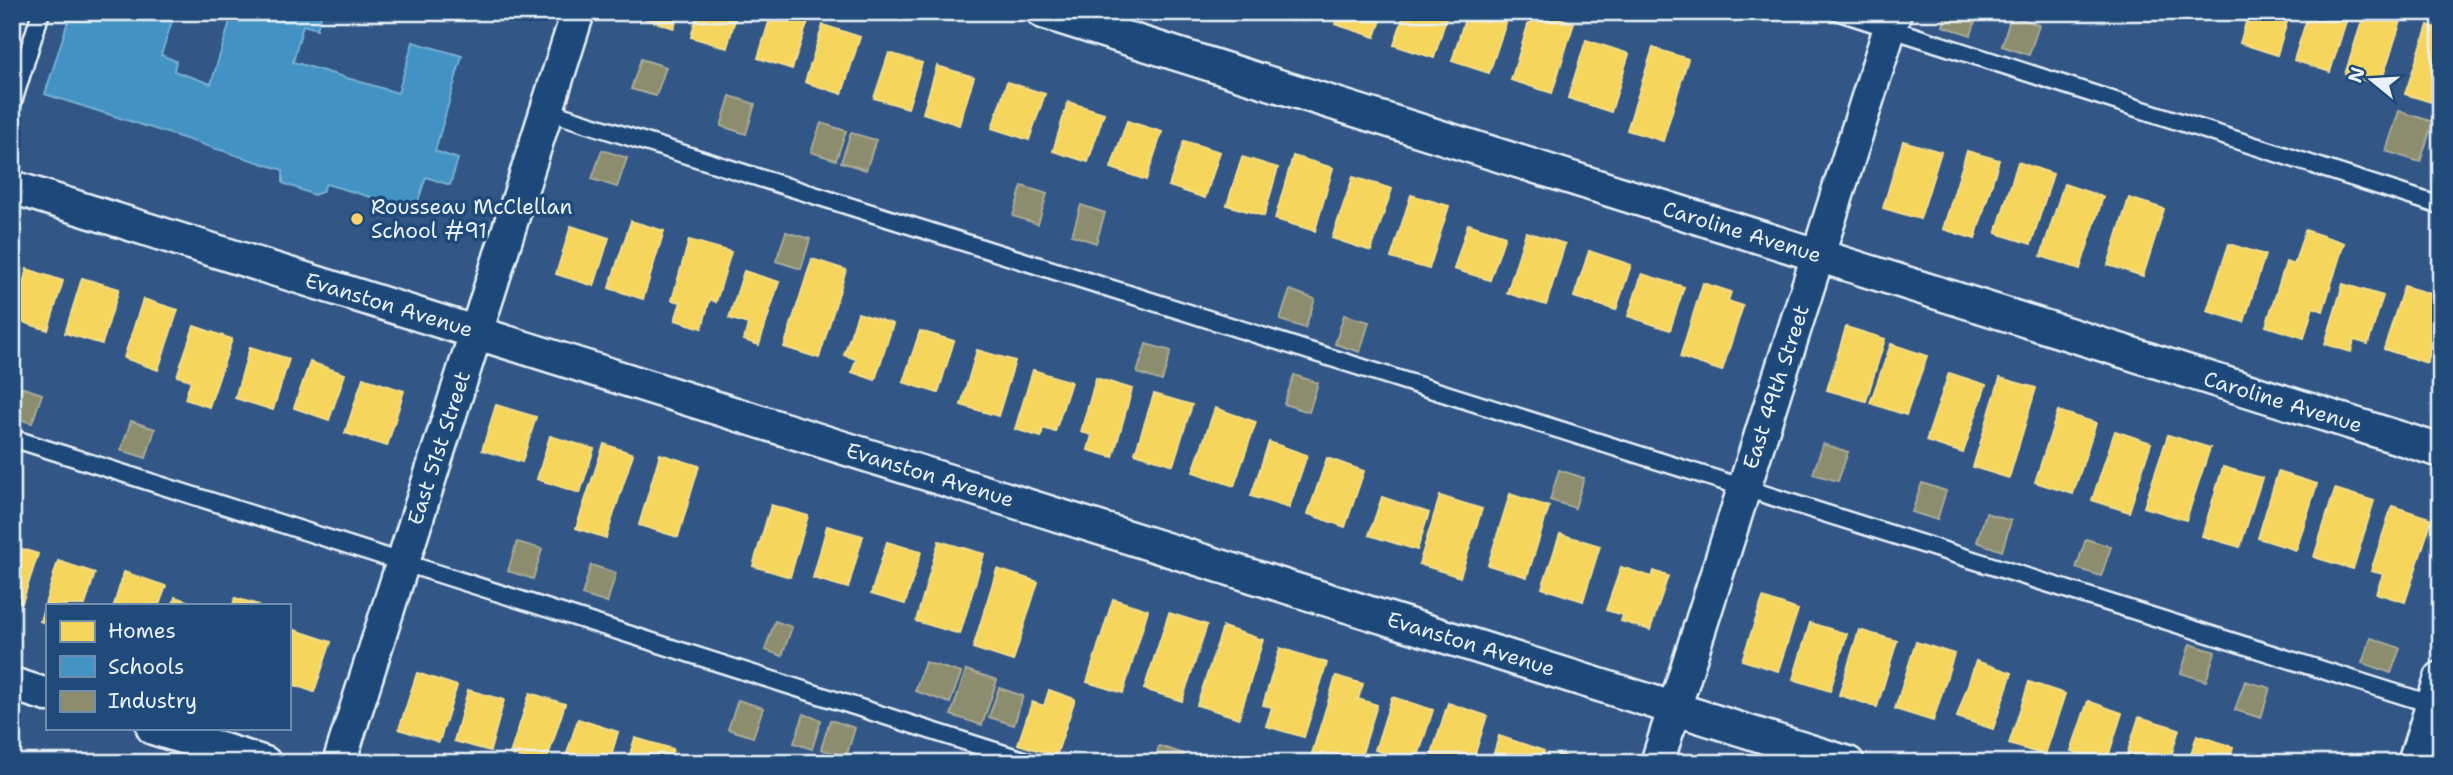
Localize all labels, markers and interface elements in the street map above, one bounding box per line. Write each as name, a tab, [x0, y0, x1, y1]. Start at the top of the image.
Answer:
north arrow	[2338, 46, 2408, 116]
text: N	[2342, 64, 2371, 86]
place label: Rousseau McClellan School #91	[371, 193, 573, 245]
street label: Caroline Avenue	[1659, 195, 1825, 269]
marker: Rousseau McClellan School #91	[349, 211, 365, 227]
street label: Evanston Avenue	[302, 266, 476, 344]
street label: East 49th Street	[1736, 301, 1816, 473]
street label: Caroline Avenue	[2200, 365, 2366, 439]
street label: East 51st Street	[401, 368, 477, 528]
street label: Evanston Avenue	[843, 436, 1017, 514]
legend	[46, 604, 290, 730]
street label: Evanston Avenue	[1384, 605, 1558, 683]
text: Homes	[108, 617, 176, 645]
text: Schools	[108, 653, 184, 681]
text: Industry	[108, 687, 197, 715]

